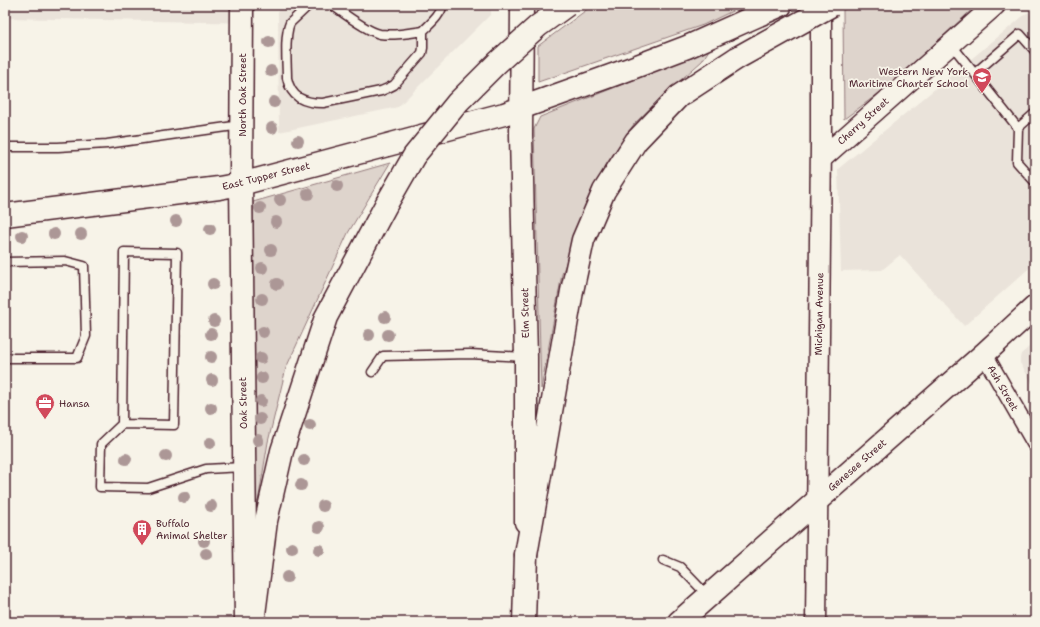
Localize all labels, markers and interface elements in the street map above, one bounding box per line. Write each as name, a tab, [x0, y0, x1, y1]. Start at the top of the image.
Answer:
street label: North Oak Street	[236, 53, 249, 137]
place label: Western New York Maritime Charter School	[849, 65, 968, 90]
school or university icon: Western New York Maritime Charter School	[971, 66, 993, 94]
street label: Cherry Street	[834, 94, 892, 148]
street label: East Tupper Street	[221, 159, 311, 193]
street label: Michigan Avenue	[812, 272, 826, 356]
street label: Elm Street	[518, 288, 532, 338]
street label: Ash Street	[985, 363, 1021, 413]
street label: Oak Street	[236, 377, 250, 429]
office icon: Hansa	[34, 392, 56, 420]
place label: Hansa	[59, 397, 90, 410]
street label: Genesee Street	[825, 436, 889, 494]
place label: Buffalo Animal Shelter	[156, 517, 228, 542]
building icon: Buffalo Animal Shelter	[131, 518, 153, 546]

